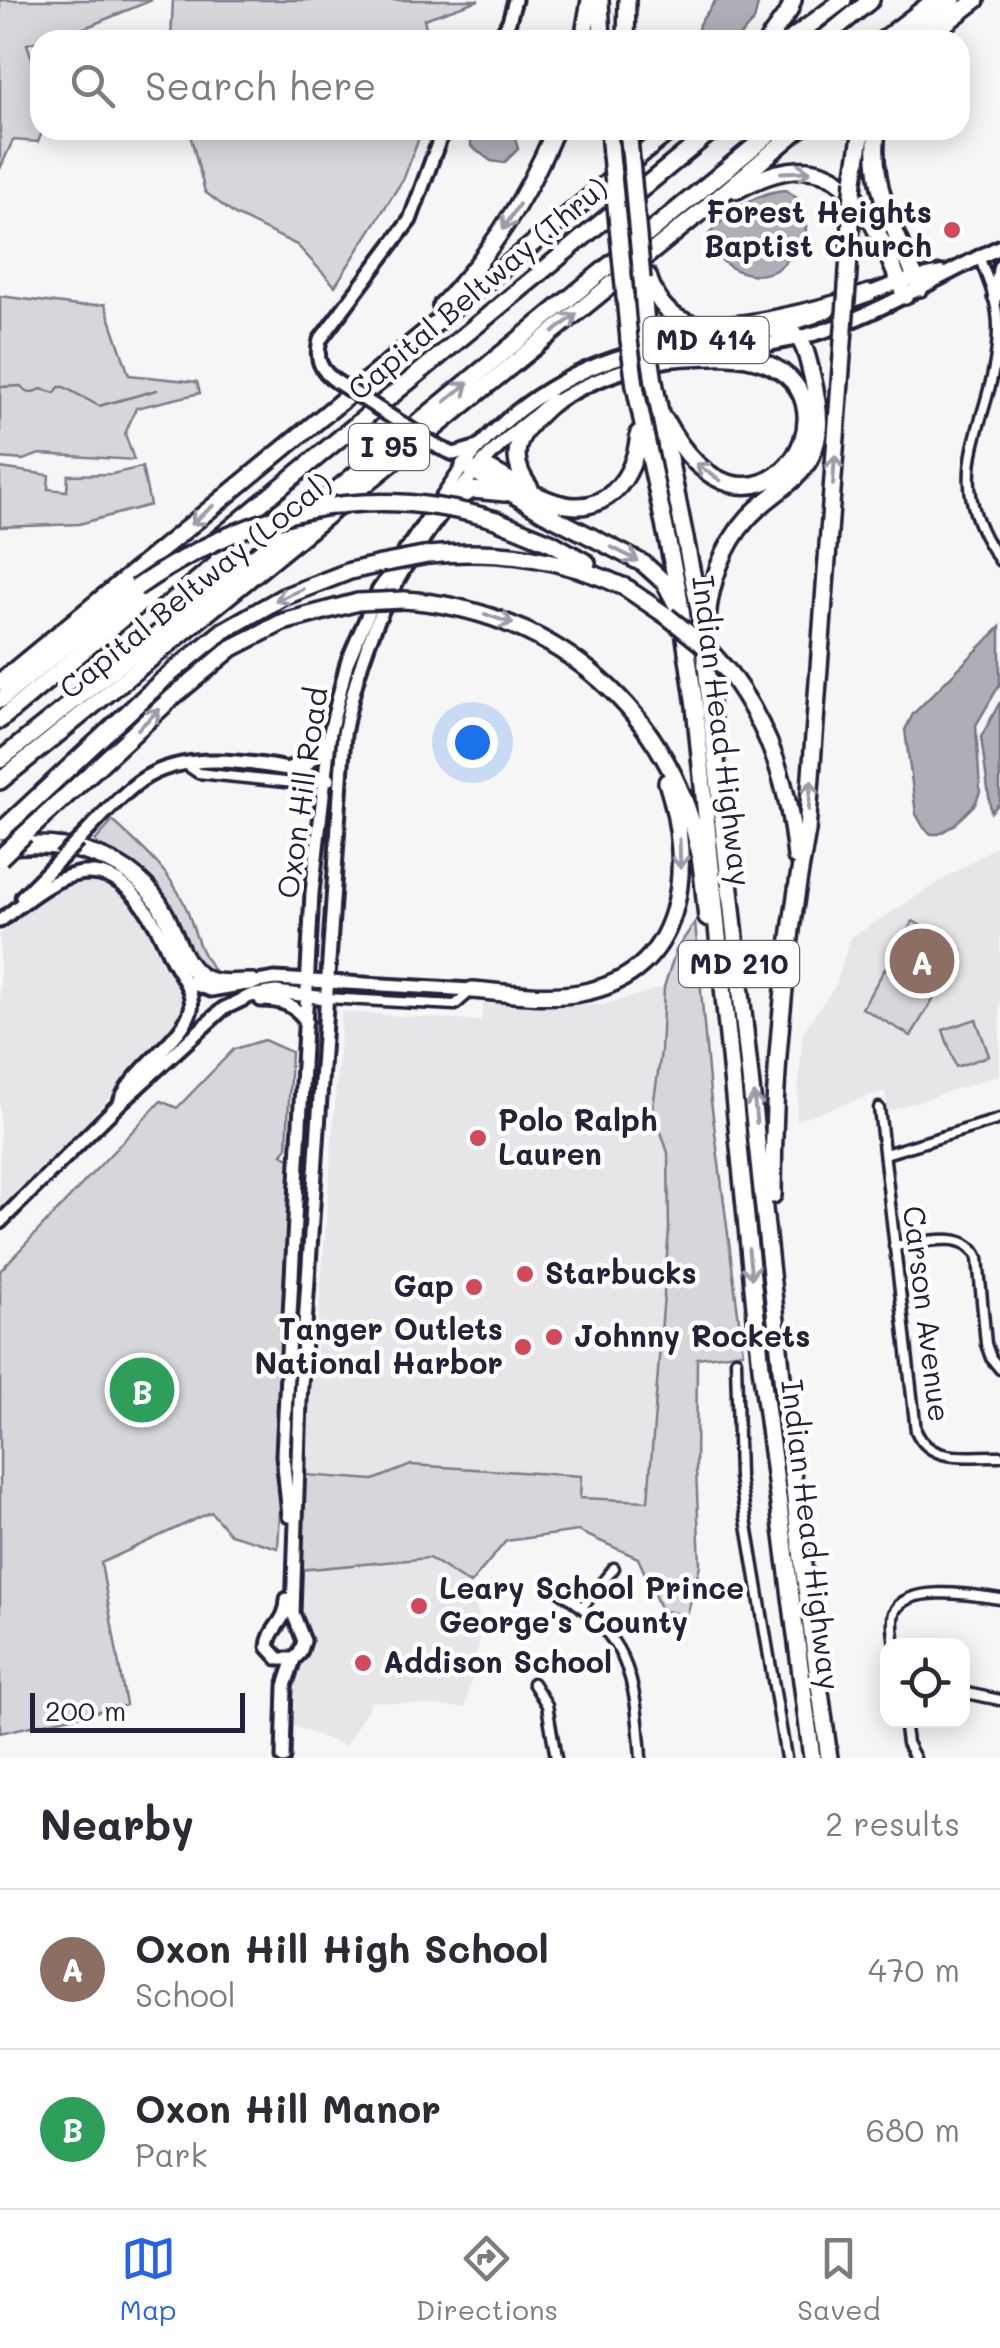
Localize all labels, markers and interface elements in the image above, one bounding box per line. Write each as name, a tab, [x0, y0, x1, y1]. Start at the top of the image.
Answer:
search box	[30, 30, 970, 140]
icon: search	[65, 58, 120, 113]
text: Search here	[145, 60, 376, 110]
one-way arrow	[780, 162, 812, 181]
street label: Capital Beltway (Thru)	[338, 167, 615, 408]
place label: Forest Heights Baptist Church	[704, 191, 932, 265]
one-way arrow	[500, 202, 521, 231]
marker: Forest Heights Baptist Church	[941, 219, 963, 241]
one-way arrow	[552, 312, 578, 334]
road number: MD 414	[644, 317, 768, 363]
one-way arrow	[444, 381, 470, 403]
road number: I 95	[349, 424, 429, 470]
one-way arrow	[824, 455, 843, 487]
street label: Capital Beltway (Local)	[50, 462, 339, 707]
one-way arrow	[694, 462, 722, 483]
one-way arrow	[189, 504, 215, 526]
one-way arrow	[610, 545, 640, 564]
street label: Indian Head Highway	[684, 573, 762, 888]
one-way arrow	[274, 587, 304, 605]
one-way arrow	[483, 611, 515, 629]
street label: Oxon Hill Road	[266, 684, 336, 901]
one-way arrow	[137, 707, 161, 731]
your location	[447, 717, 498, 768]
one-way arrow	[800, 779, 819, 811]
one-way arrow	[671, 837, 690, 869]
pin: A	[890, 924, 954, 998]
road number: MD 210	[679, 941, 799, 987]
one-way arrow	[745, 1092, 764, 1125]
place label: Polo Ralph Lauren	[498, 1099, 657, 1173]
marker: Polo Ralph Lauren	[467, 1127, 489, 1149]
street label: Carson Avenue	[895, 1203, 961, 1424]
one-way arrow	[741, 1247, 760, 1280]
place label: Starbucks	[545, 1252, 697, 1292]
marker: Starbucks	[514, 1263, 536, 1285]
place label: Gap	[394, 1265, 454, 1305]
marker: Gap	[463, 1276, 485, 1298]
place label: Tanger Outlets National Harbor	[254, 1308, 503, 1382]
place label: Johnny Rockets	[574, 1315, 810, 1355]
marker: Johnny Rockets	[543, 1326, 565, 1348]
marker: Tanger Outlets National Harbor	[512, 1336, 534, 1358]
pin: B	[110, 1352, 174, 1428]
street label: Indian Head Highway	[773, 1377, 851, 1692]
place label: Leary School Prince George's County	[439, 1567, 744, 1641]
marker: Leary School Prince George's County	[408, 1595, 430, 1617]
map controls	[880, 1638, 970, 1728]
button: locate	[880, 1638, 970, 1728]
place label: Addison School	[383, 1641, 612, 1681]
marker: Addison School	[352, 1652, 374, 1674]
scale bar	[30, 1688, 245, 1732]
text: 200 m	[45, 1692, 126, 1728]
text: Nearby	[40, 1796, 194, 1851]
text: 2 results	[825, 1802, 960, 1844]
text: Oxon Hill High School	[135, 1923, 549, 1973]
text: A	[61, 1948, 84, 1990]
text: 470 m	[868, 1948, 960, 1990]
text: School	[135, 1973, 236, 2015]
text: Oxon Hill Manor	[135, 2083, 441, 2133]
text: B	[62, 2108, 83, 2150]
text: 680 m	[866, 2108, 960, 2150]
text: Park	[135, 2133, 208, 2175]
tab: Map	[120, 2231, 177, 2327]
tab: Directions	[416, 2231, 558, 2327]
tab: Saved	[797, 2231, 880, 2327]

